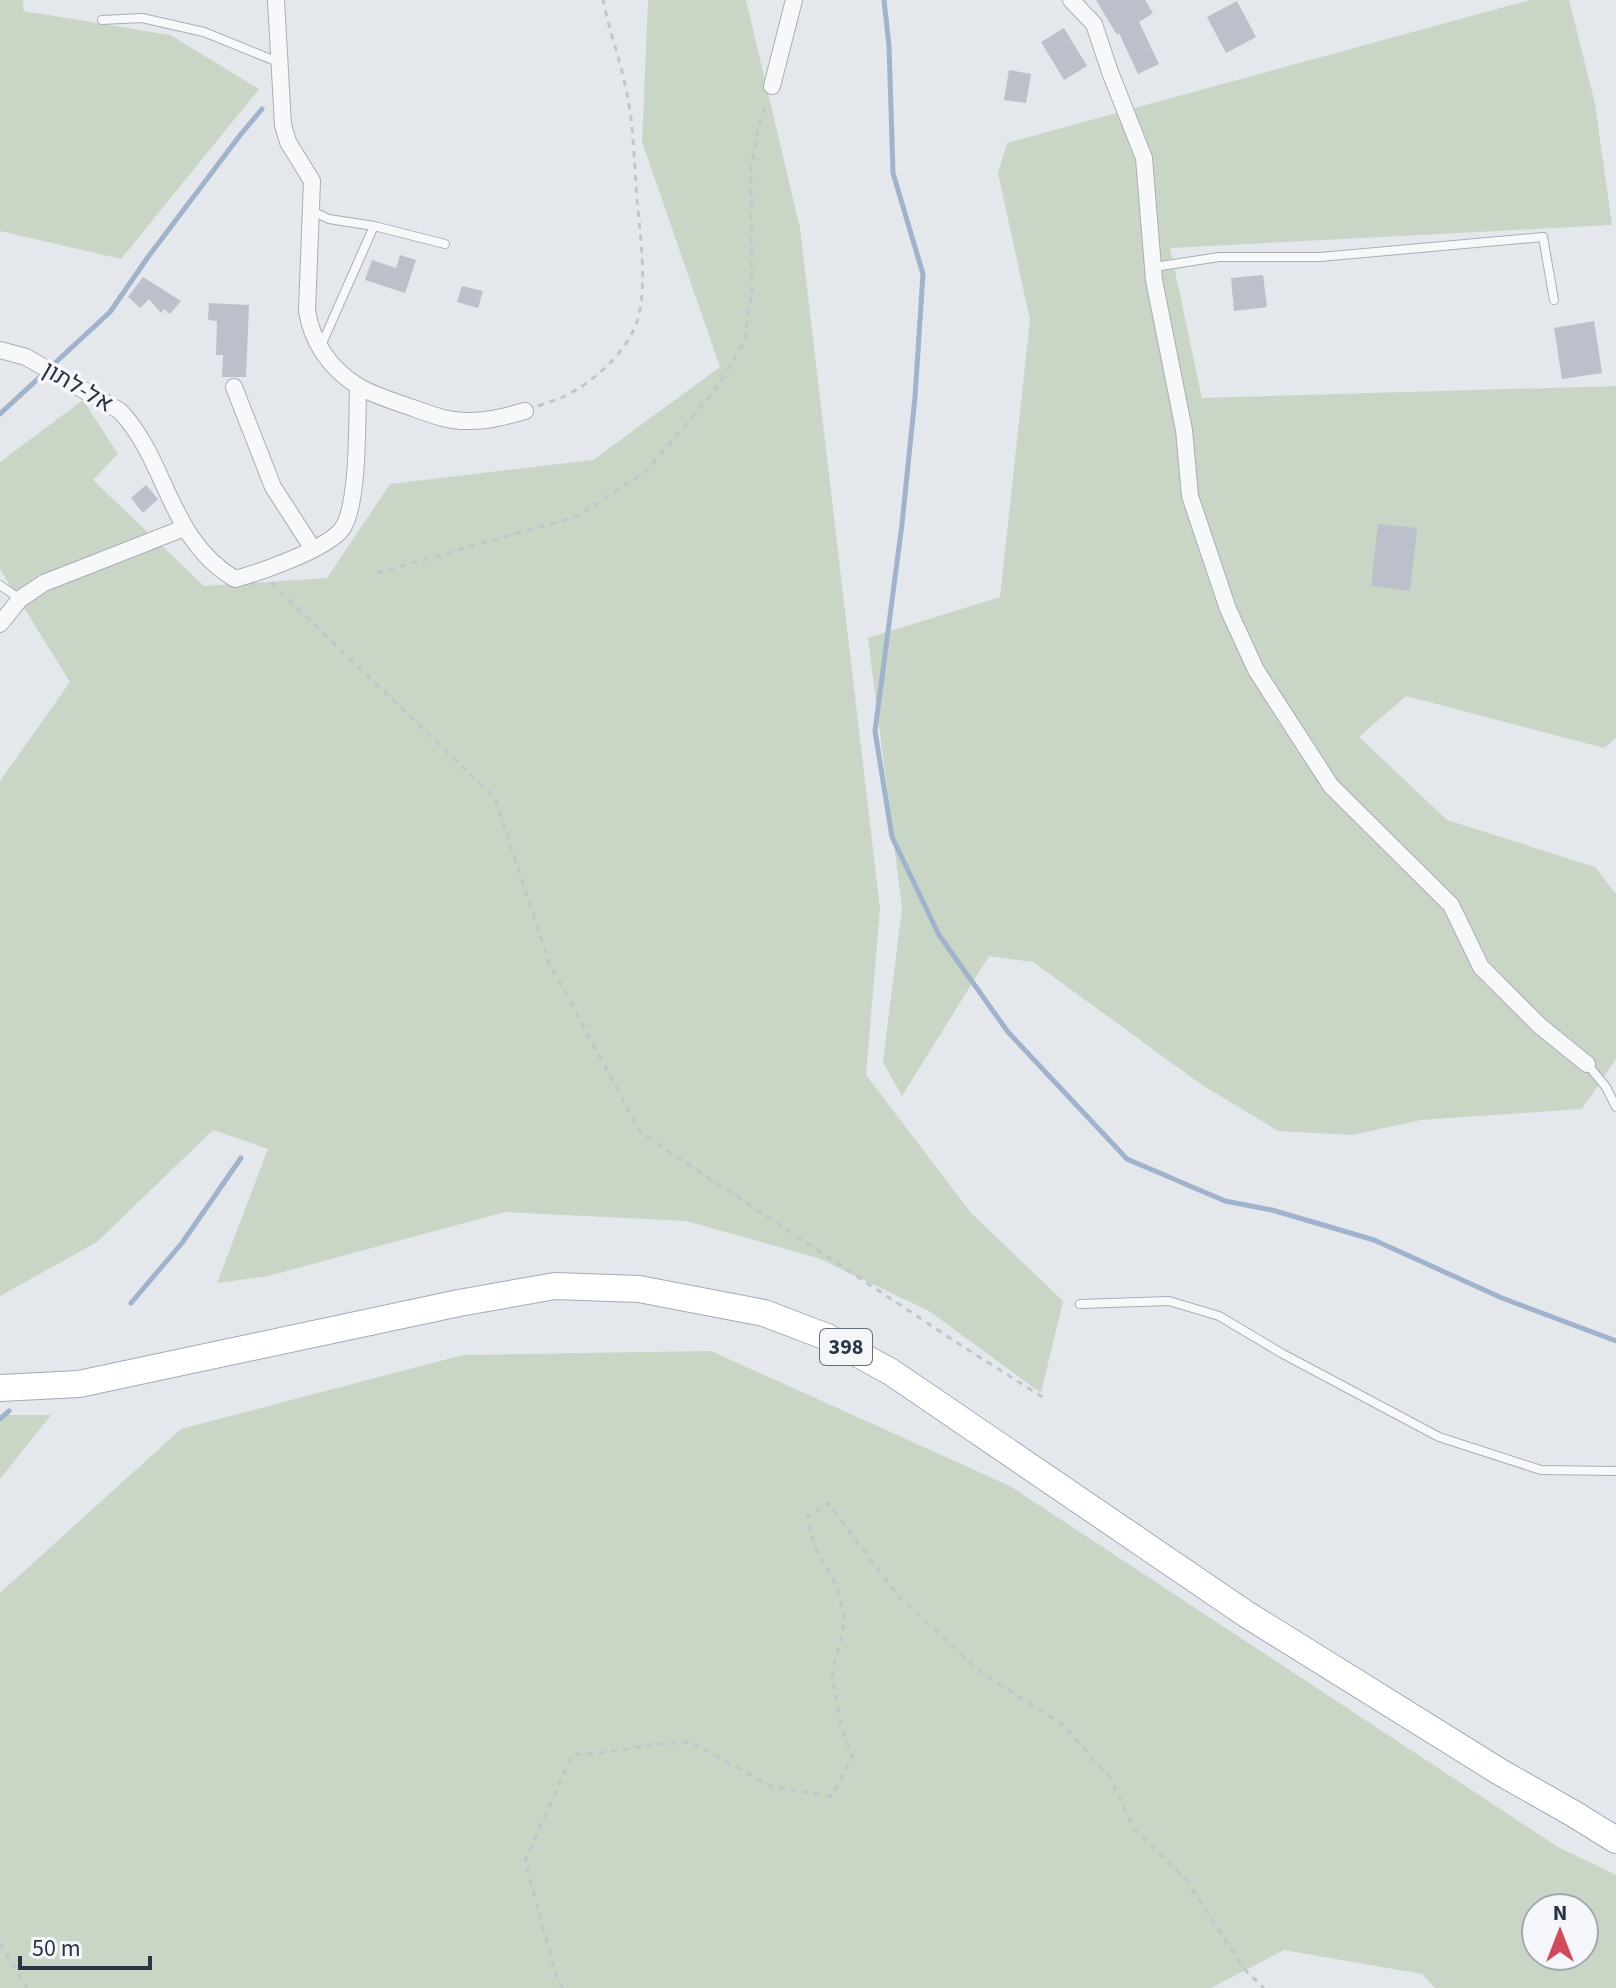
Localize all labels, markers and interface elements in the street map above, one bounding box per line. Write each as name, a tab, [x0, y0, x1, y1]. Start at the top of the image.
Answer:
street label: אל-לתון	[36, 353, 120, 421]
road number: 398	[820, 1329, 872, 1365]
north arrow	[1520, 1892, 1600, 1972]
text: N	[1553, 1897, 1567, 1929]
scale bar	[20, 1920, 150, 1970]
text: 50 m	[32, 1931, 81, 1966]

